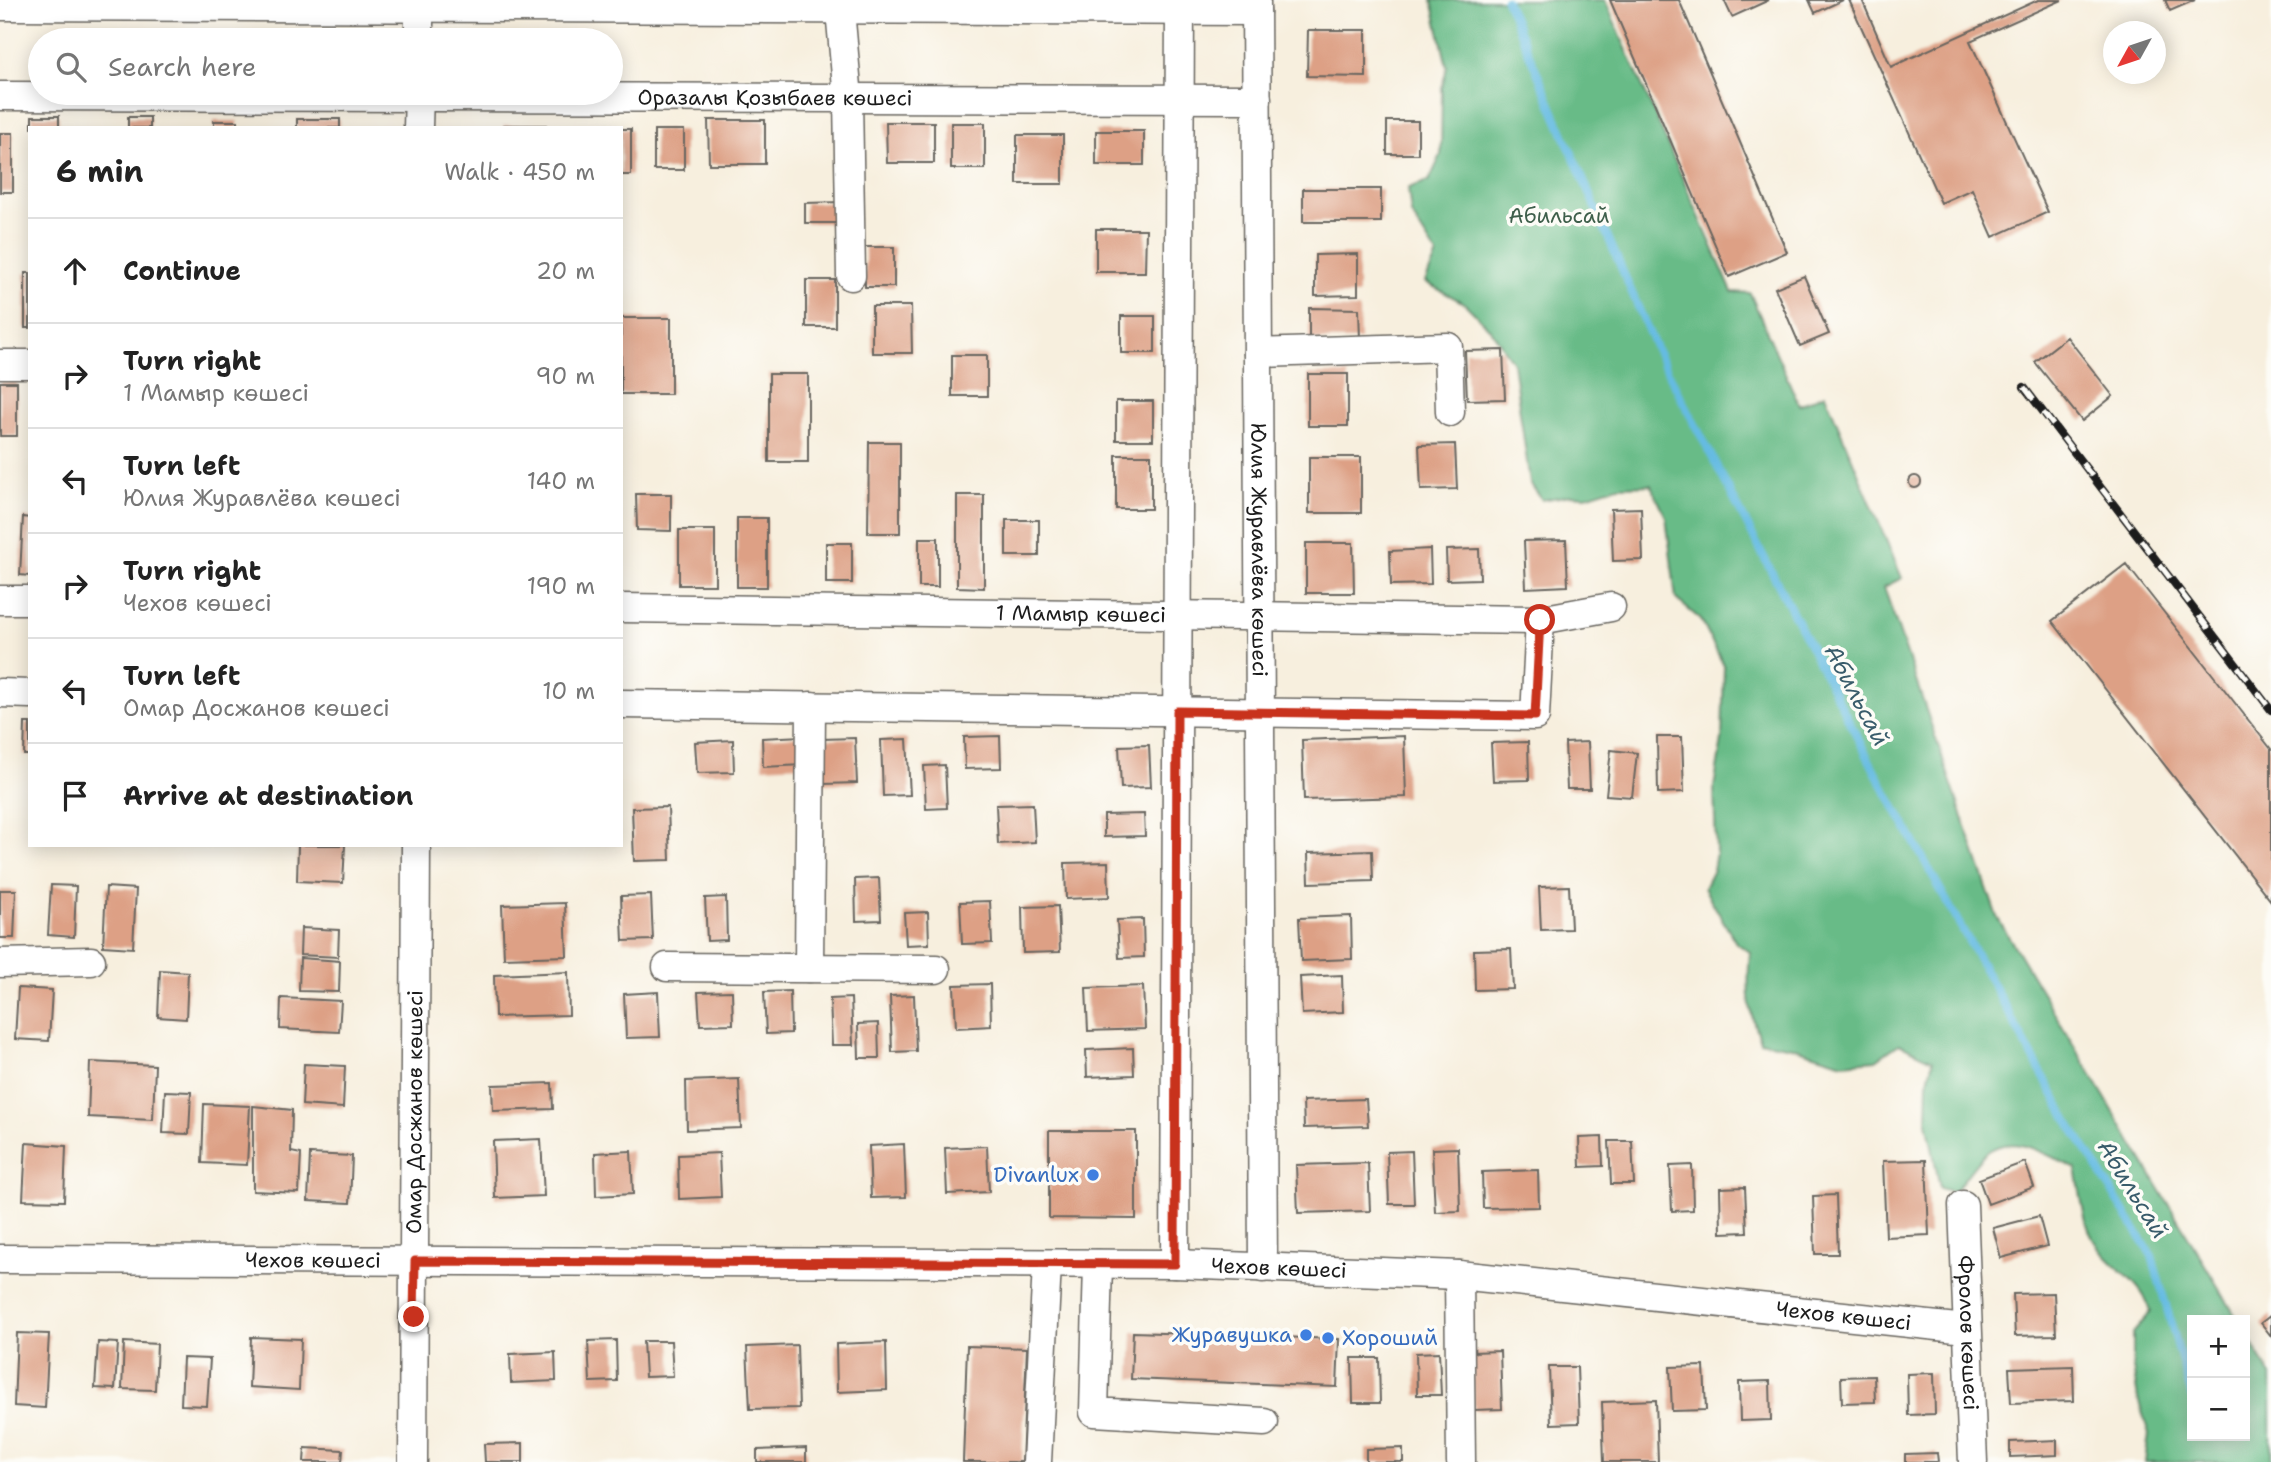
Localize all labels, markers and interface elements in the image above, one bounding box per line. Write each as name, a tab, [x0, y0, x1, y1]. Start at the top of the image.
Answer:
north arrow	[2103, 21, 2166, 84]
search box	[28, 28, 623, 105]
icon: search	[52, 48, 90, 86]
text: Search here	[108, 49, 257, 84]
street label: Оразалы Қозыбаев көшесі	[637, 84, 913, 112]
text: 6 min	[56, 151, 143, 192]
text: Walk · 450 m	[444, 157, 595, 187]
park label: Абильсай	[1508, 202, 1610, 230]
icon: ahead	[56, 252, 94, 290]
text: Continue	[123, 253, 241, 288]
text: 20 m	[536, 256, 595, 286]
text: Turn right	[123, 343, 261, 378]
icon: right	[56, 357, 94, 395]
text: 90 m	[535, 361, 595, 391]
text: 1 Мамыр көшесі	[123, 378, 309, 408]
street label: Юлия Журавлёва көшесі	[1244, 423, 1274, 677]
text: Turn left	[123, 448, 240, 483]
icon: left	[56, 462, 94, 500]
text: 140 m	[527, 466, 595, 496]
text: Юлия Журавлёва көшесі	[123, 483, 401, 513]
text: Turn right	[123, 553, 261, 588]
icon: right	[56, 567, 94, 605]
text: 190 m	[527, 571, 595, 601]
text: Чехов көшесі	[123, 588, 272, 618]
street label: 1 Мамыр көшесі	[996, 599, 1166, 629]
route start	[1524, 604, 1555, 635]
water label: Абильсай	[1818, 639, 1896, 751]
text: Turn left	[123, 658, 240, 693]
icon: left	[56, 672, 94, 710]
text: 10 m	[542, 676, 595, 706]
text: Омар Досжанов көшесі	[123, 693, 390, 723]
icon: arrive	[56, 777, 94, 815]
text: Arrive at destination	[123, 778, 413, 813]
street label: Омар Досжанов көшесі	[400, 990, 429, 1234]
water label: Абильсай	[2091, 1134, 2175, 1244]
place label: Divanlux	[993, 1161, 1079, 1189]
marker: Divanlux	[1085, 1167, 1101, 1183]
street label: Чехов көшесі	[245, 1246, 381, 1275]
street label: Чехов көшесі	[1210, 1251, 1347, 1285]
street label: Фролов көшесі	[1951, 1255, 1985, 1411]
street label: Чехов көшесі	[1775, 1295, 1913, 1337]
route end	[398, 1301, 429, 1332]
map controls	[2187, 1315, 2250, 1441]
button: +	[2187, 1315, 2250, 1378]
place label: Журавушка	[1172, 1321, 1292, 1349]
place label: Хороший	[1342, 1324, 1438, 1352]
marker: Журавушка	[1298, 1327, 1314, 1343]
marker: Хороший	[1320, 1330, 1336, 1346]
button: −	[2187, 1378, 2250, 1441]

